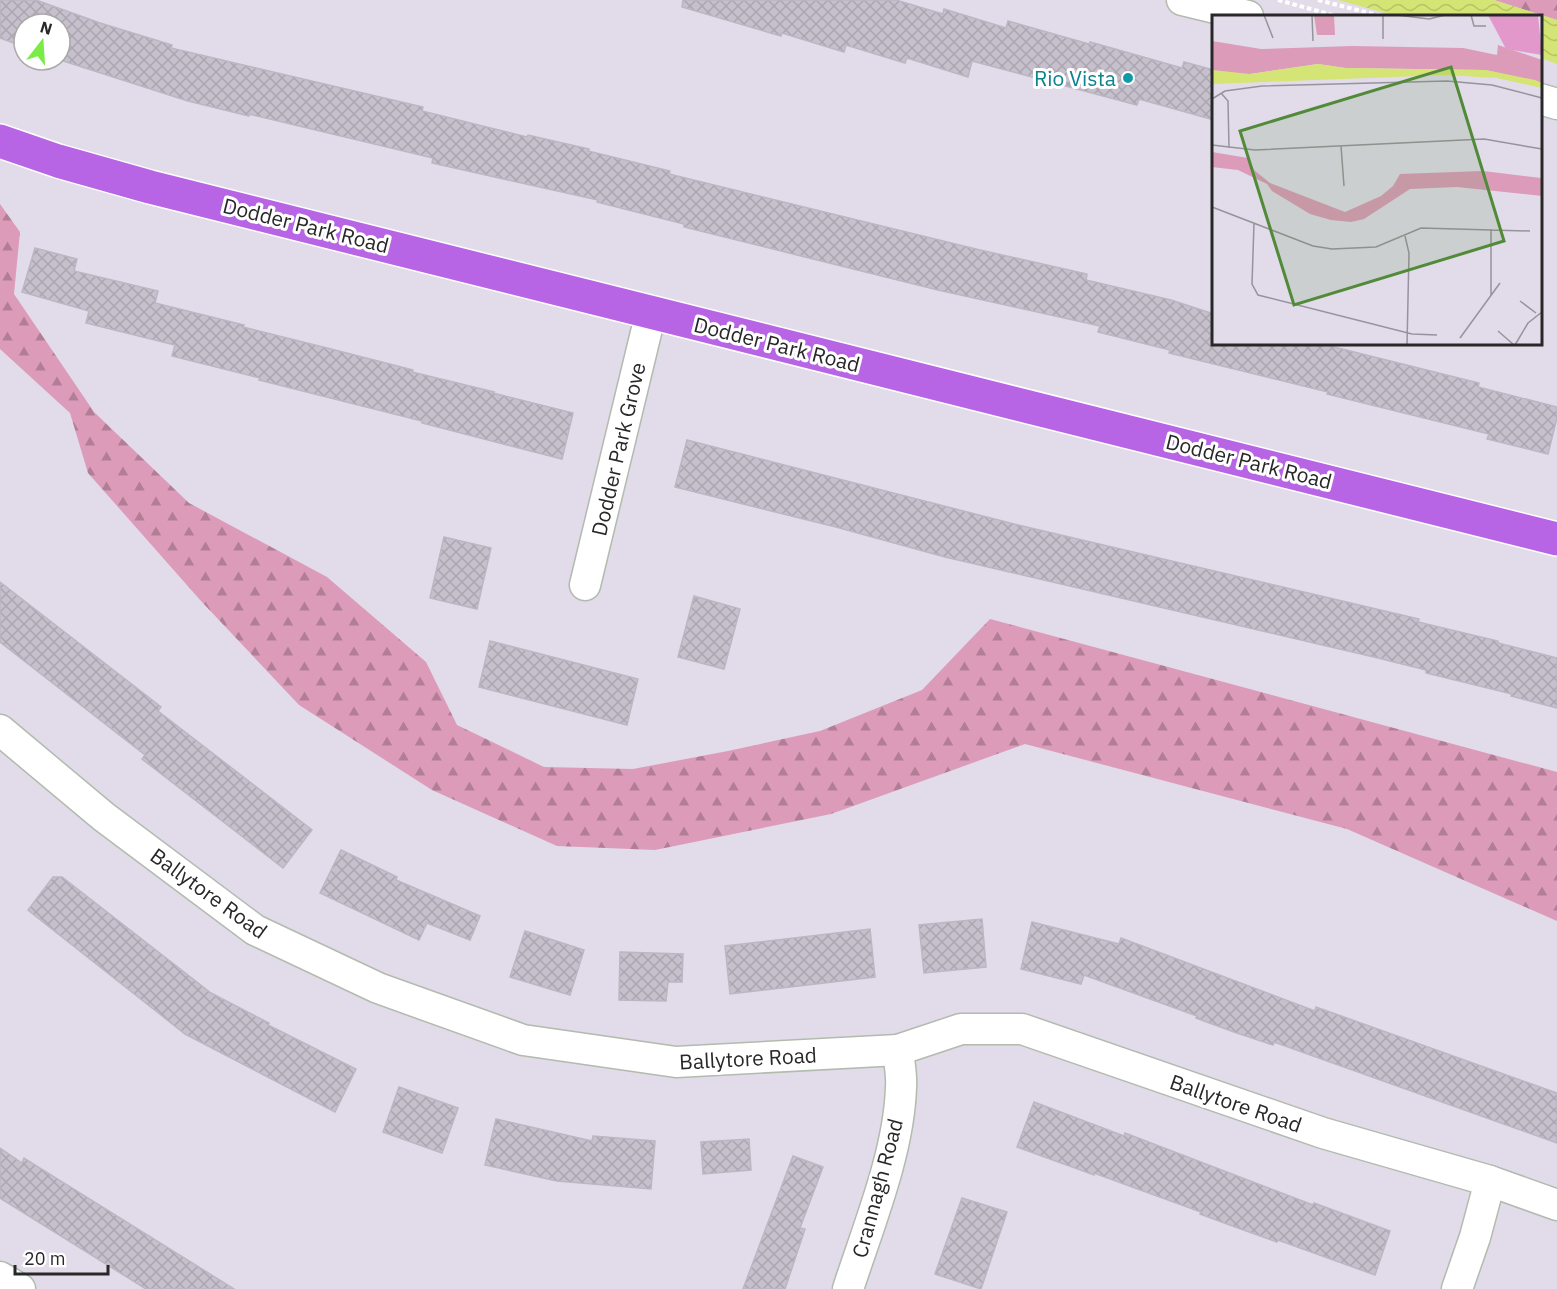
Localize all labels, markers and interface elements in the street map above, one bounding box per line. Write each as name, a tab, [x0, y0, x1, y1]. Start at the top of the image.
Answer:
north arrow	[12, 12, 72, 72]
inset map	[1212, 15, 1542, 345]
text: N	[38, 16, 55, 39]
place label: Rio Vista	[1034, 64, 1116, 92]
marker: Rio Vista	[1121, 71, 1135, 85]
street label: Dodder Park Road	[220, 191, 392, 259]
street label: Dodder Park Road	[691, 310, 863, 378]
street label: Dodder Park Grove	[584, 359, 652, 539]
street label: Dodder Park Road	[1163, 427, 1335, 495]
street label: Ballytore Road	[145, 841, 273, 945]
street label: Ballytore Road	[678, 1040, 818, 1076]
street label: Ballytore Road	[1166, 1067, 1306, 1139]
street label: Crannagh Road	[845, 1115, 909, 1261]
scale bar	[15, 1238, 108, 1276]
text: 20 m	[24, 1247, 66, 1270]

